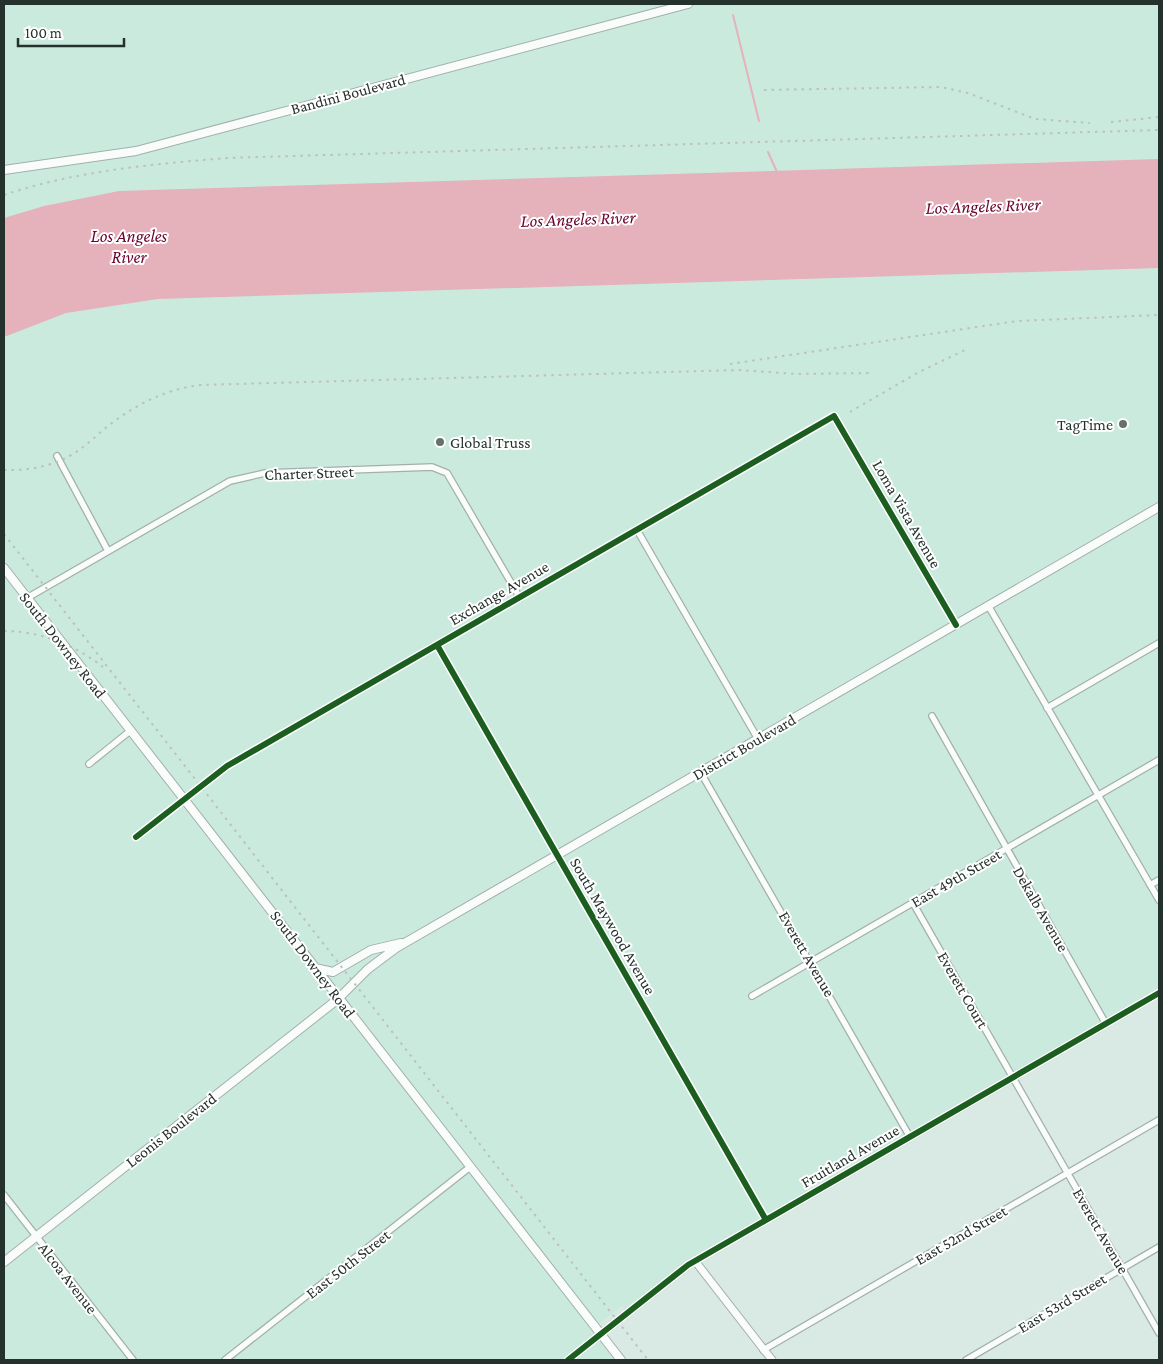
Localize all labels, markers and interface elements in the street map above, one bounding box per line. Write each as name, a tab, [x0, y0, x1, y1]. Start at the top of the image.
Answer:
scale bar	[18, 15, 124, 47]
text: 100 m	[25, 25, 62, 41]
street label: Bandini Boulevard	[289, 70, 408, 117]
water label: Los Angeles River	[925, 194, 1042, 218]
water label: Los Angeles River	[520, 207, 637, 231]
water label: Los Angeles River	[91, 226, 168, 267]
place label: TagTime	[1057, 416, 1113, 434]
marker: TagTime	[1117, 418, 1129, 430]
place label: Global Truss	[450, 434, 531, 451]
marker: Global Truss	[434, 436, 446, 448]
street label: Loma Vista Avenue	[869, 457, 945, 571]
street label: Charter Street	[264, 463, 355, 483]
street label: Exchange Avenue	[446, 558, 552, 629]
street label: South Downey Road	[16, 589, 110, 702]
street label: District Boulevard	[690, 710, 799, 783]
street label: East 49th Street	[908, 845, 1005, 911]
street label: South Maywood Avenue	[566, 855, 659, 998]
street label: Dekalb Avenue	[1010, 864, 1072, 954]
street label: South Downey Road	[266, 907, 359, 1022]
street label: Everett Avenue	[776, 908, 838, 1000]
street label: Everett Court	[934, 949, 992, 1032]
street label: Leonis Boulevard	[122, 1089, 220, 1171]
street label: Fruitland Avenue	[798, 1121, 902, 1191]
street label: Everett Avenue	[1070, 1185, 1132, 1277]
street label: East 52nd Street	[912, 1202, 1010, 1268]
street label: East 50th Street	[303, 1226, 394, 1302]
street label: Alcoa Avenue	[35, 1239, 101, 1317]
street label: East 53rd Street	[1015, 1270, 1110, 1336]

